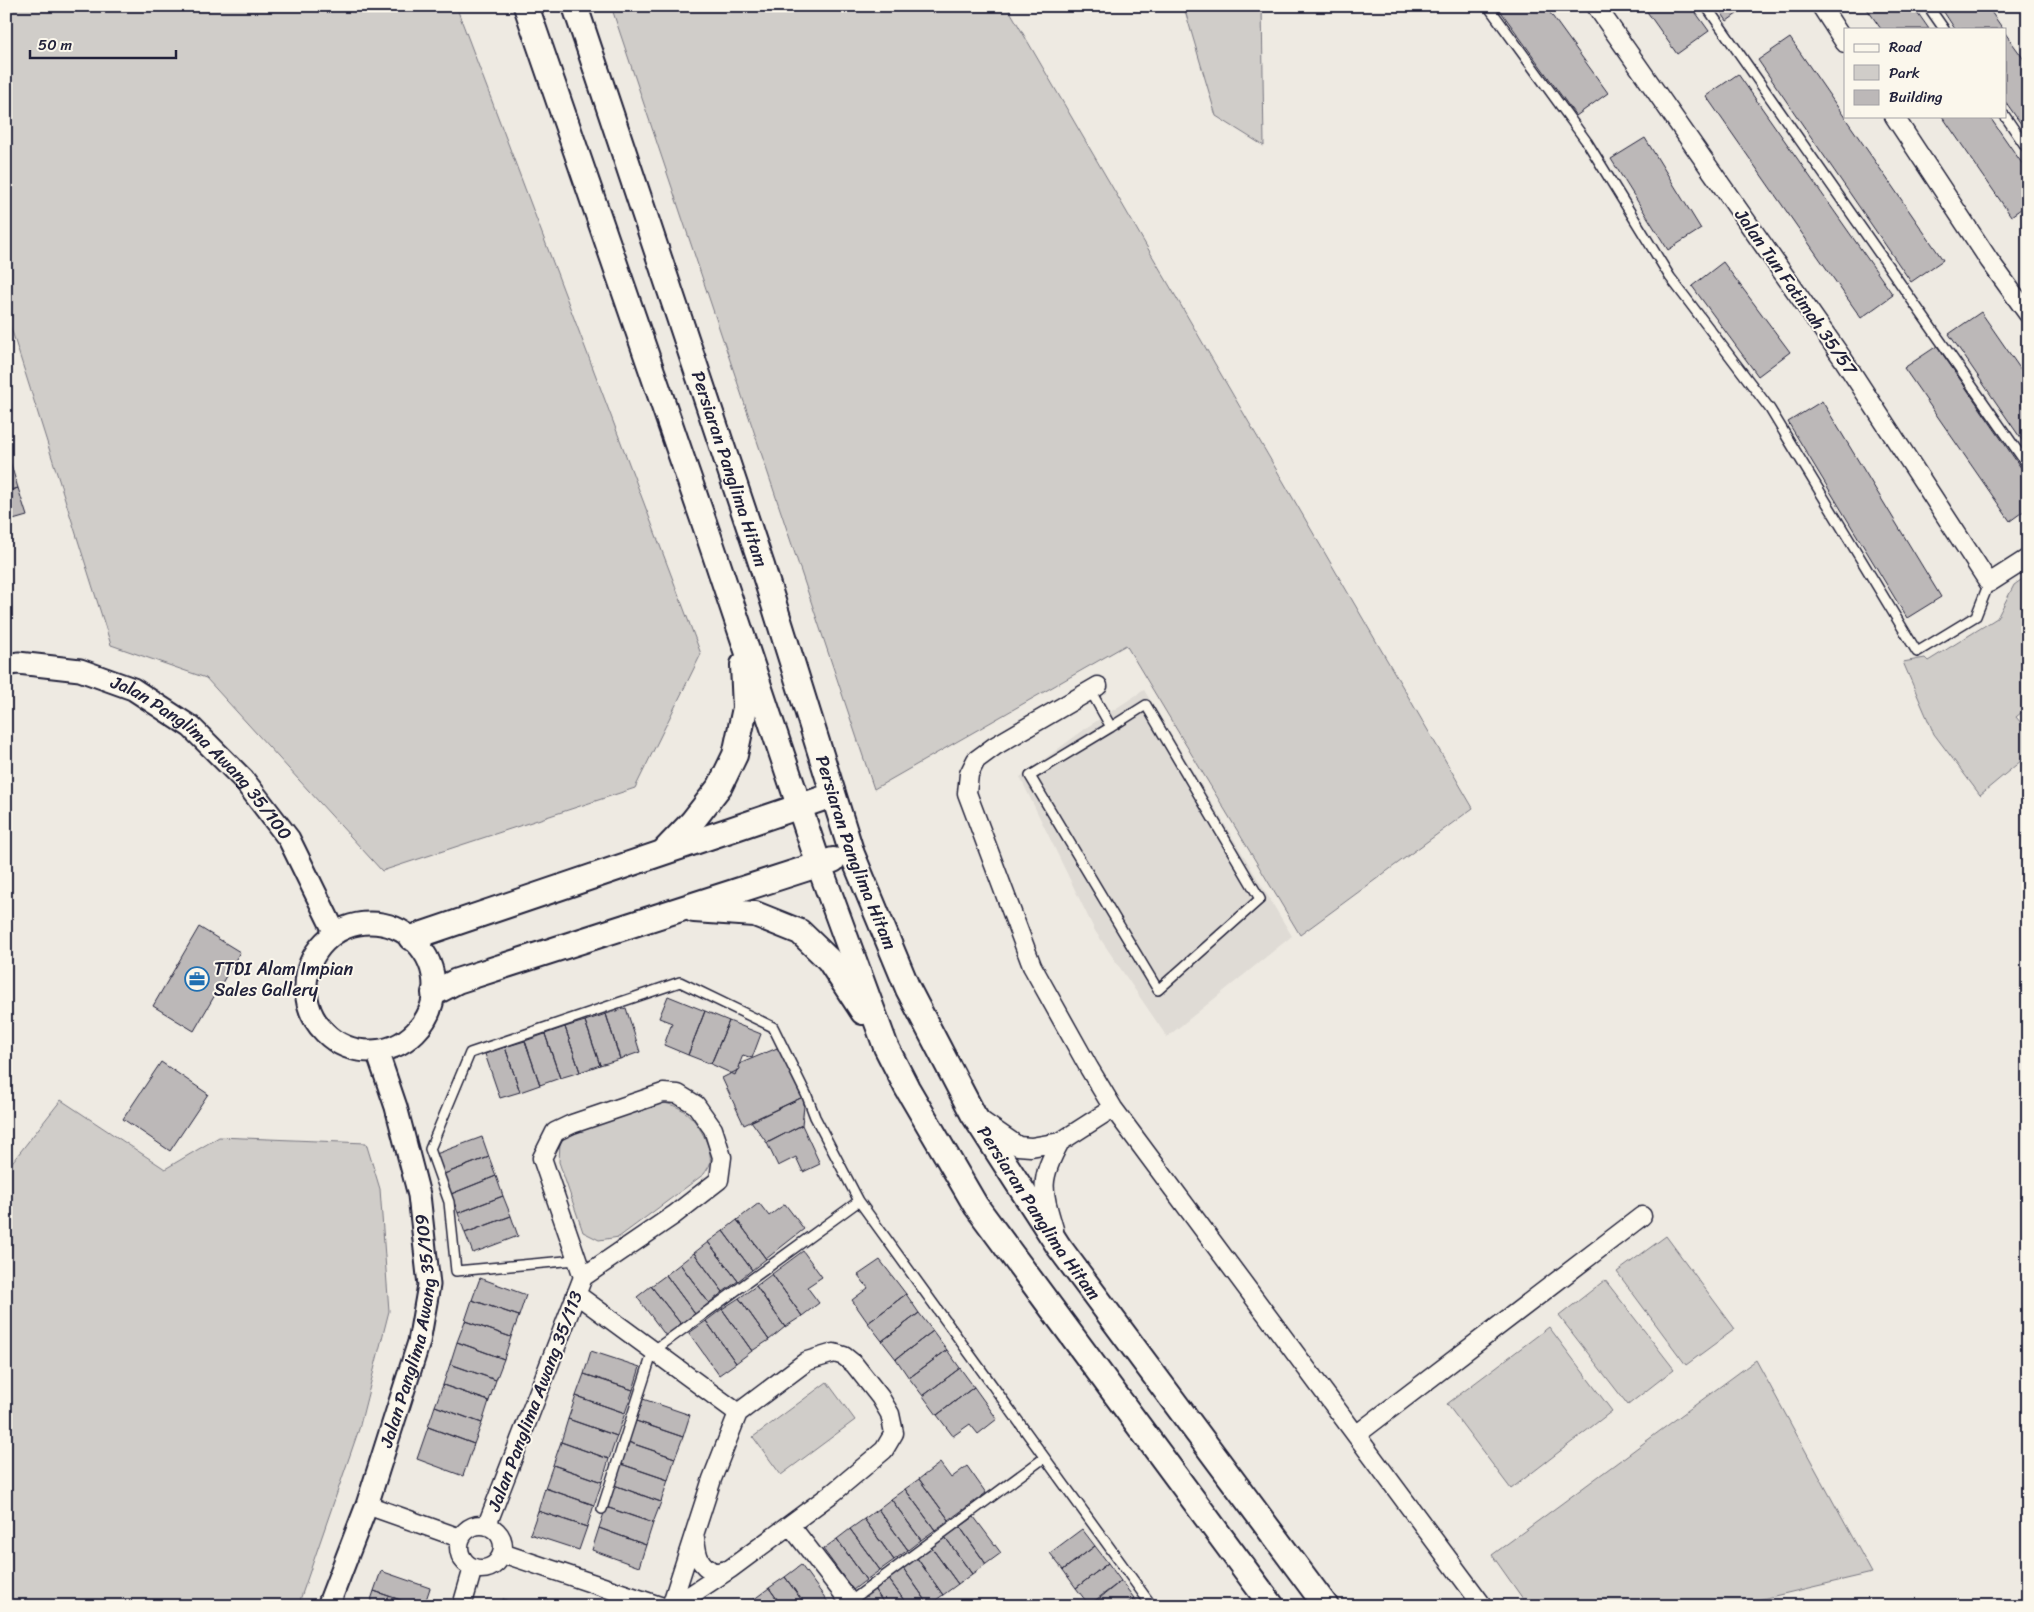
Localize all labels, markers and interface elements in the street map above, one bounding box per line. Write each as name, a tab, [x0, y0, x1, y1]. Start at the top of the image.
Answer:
scale bar	[30, 28, 176, 60]
legend	[1844, 28, 2006, 118]
text: 50 m	[38, 32, 73, 58]
text: Road	[1889, 34, 1922, 60]
text: Park	[1889, 60, 1920, 86]
text: Building	[1889, 84, 1943, 110]
street label: Jalan Tun Fatimah 35/57	[1726, 201, 1867, 384]
street label: Persiaran Panglima Hitam	[682, 367, 777, 571]
street label: Jalan Panglima Awang 35/100	[105, 666, 301, 847]
street label: Persiaran Panglima Hitam	[806, 751, 906, 955]
place label: TTDI Alam Impian Sales Gallery	[214, 953, 353, 1006]
office icon: TTDI Alam Impian Sales Gallery	[184, 966, 210, 992]
street label: Persiaran Panglima Hitam	[968, 1119, 1110, 1307]
street label: Jalan Panglima Awang 35/109	[370, 1212, 445, 1453]
street label: Jalan Panglima Awang 35/113	[478, 1286, 592, 1517]

